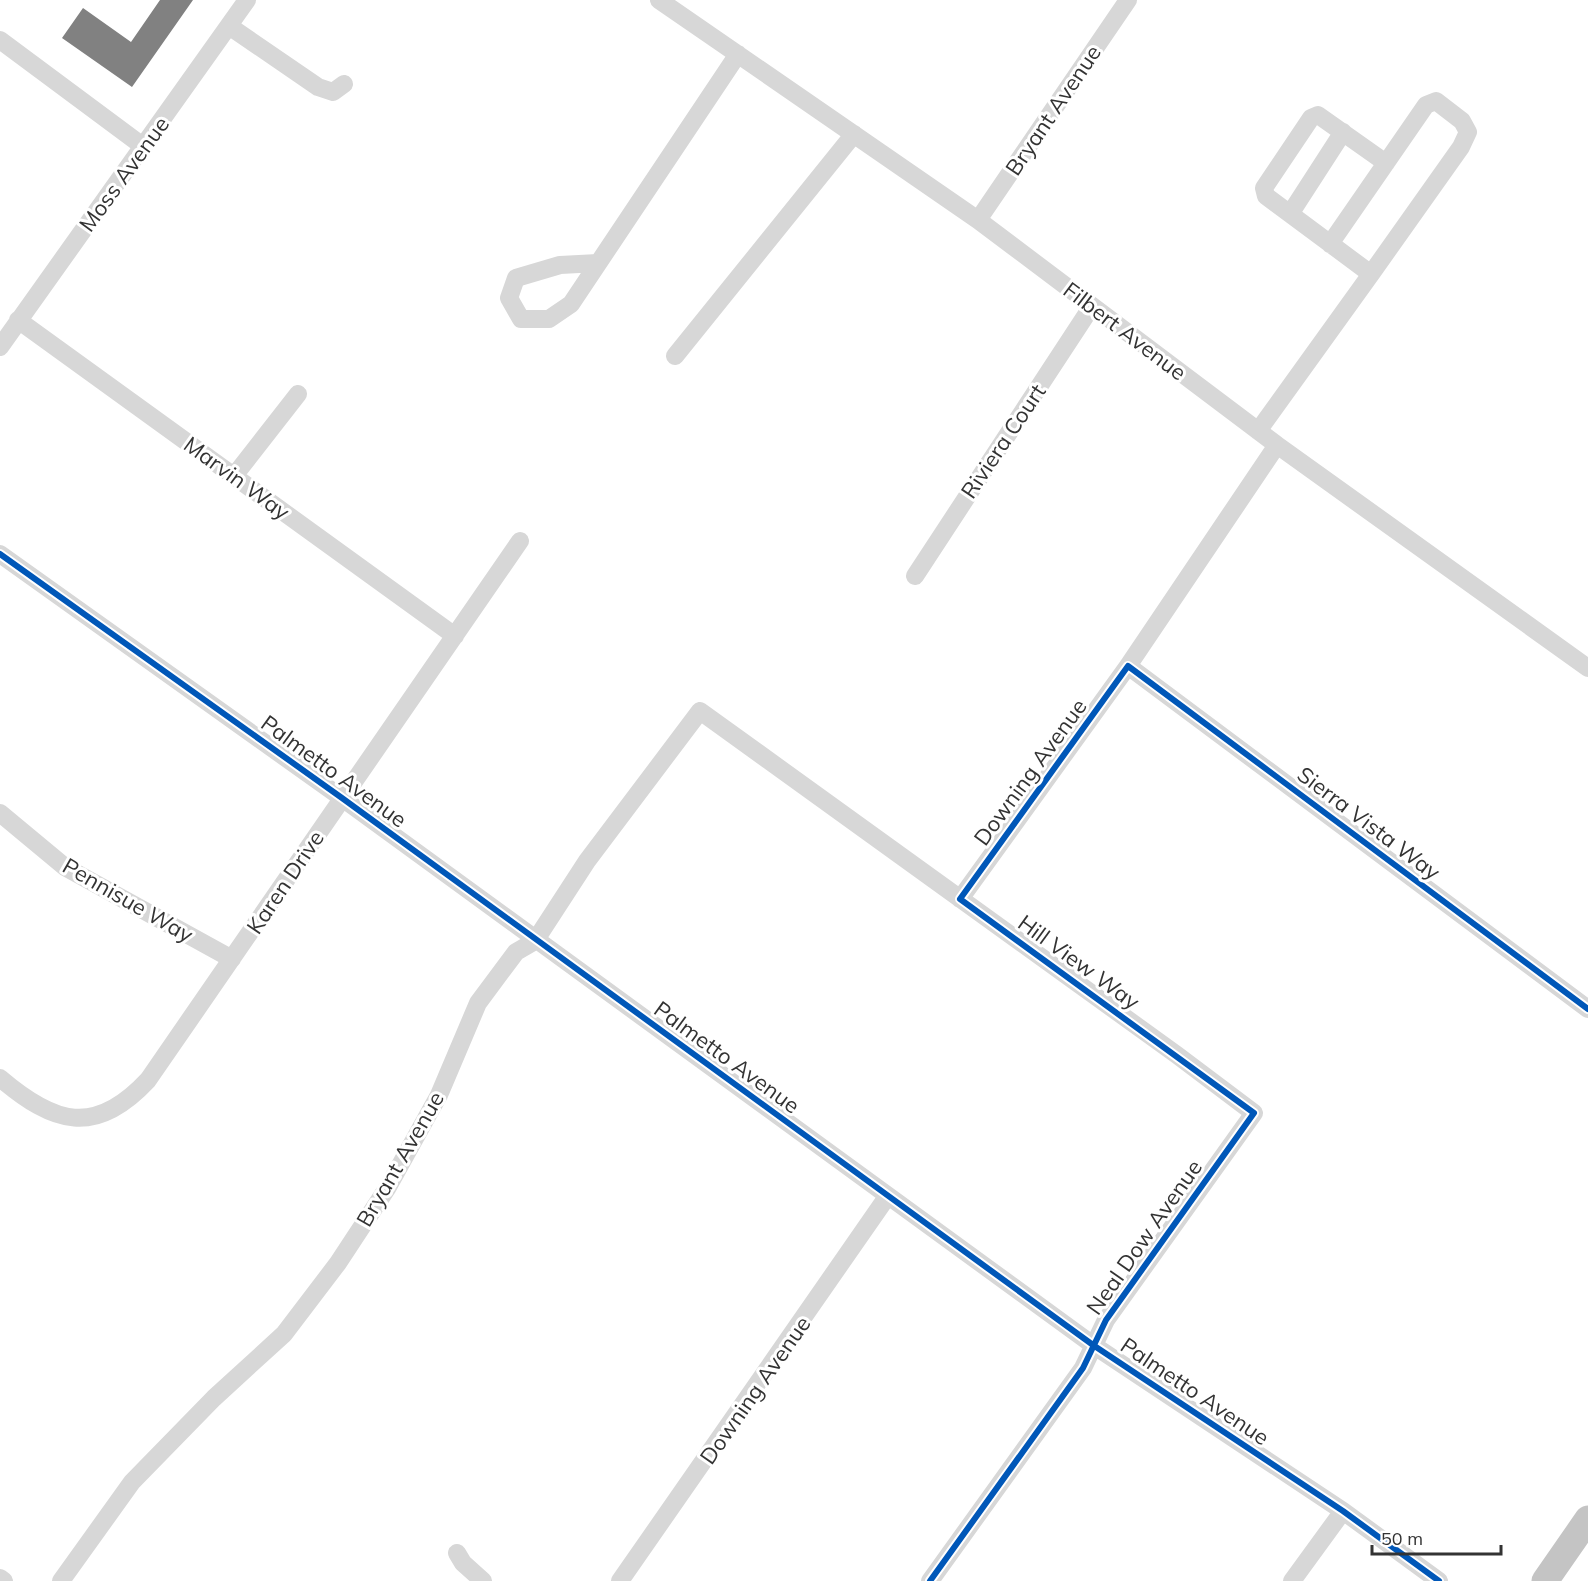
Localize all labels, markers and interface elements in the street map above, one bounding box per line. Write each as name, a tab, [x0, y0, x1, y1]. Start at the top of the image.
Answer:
street label: Bryant Avenue	[999, 39, 1107, 181]
street label: Moss Avenue	[73, 111, 175, 237]
street label: Filbert Avenue	[1058, 276, 1192, 386]
street label: Riviera Court	[954, 378, 1052, 504]
street label: Marvin Way	[179, 430, 296, 526]
street label: Downing Avenue	[967, 693, 1093, 851]
street label: Palmetto Avenue	[256, 709, 412, 833]
street label: Sierra Vista Way	[1292, 760, 1446, 886]
street label: Karen Drive	[240, 825, 330, 939]
street label: Pennisue Way	[58, 851, 199, 949]
street label: Hill View Way	[1013, 908, 1146, 1016]
street label: Palmetto Avenue	[649, 995, 805, 1119]
street label: Bryant Avenue	[350, 1087, 450, 1231]
street label: Neal Dow Avenue	[1080, 1154, 1208, 1320]
street label: Downing Avenue	[693, 1310, 817, 1470]
street label: Palmetto Avenue	[1115, 1331, 1275, 1451]
scale bar	[1372, 1518, 1501, 1556]
text: 50 m	[1381, 1527, 1423, 1550]

